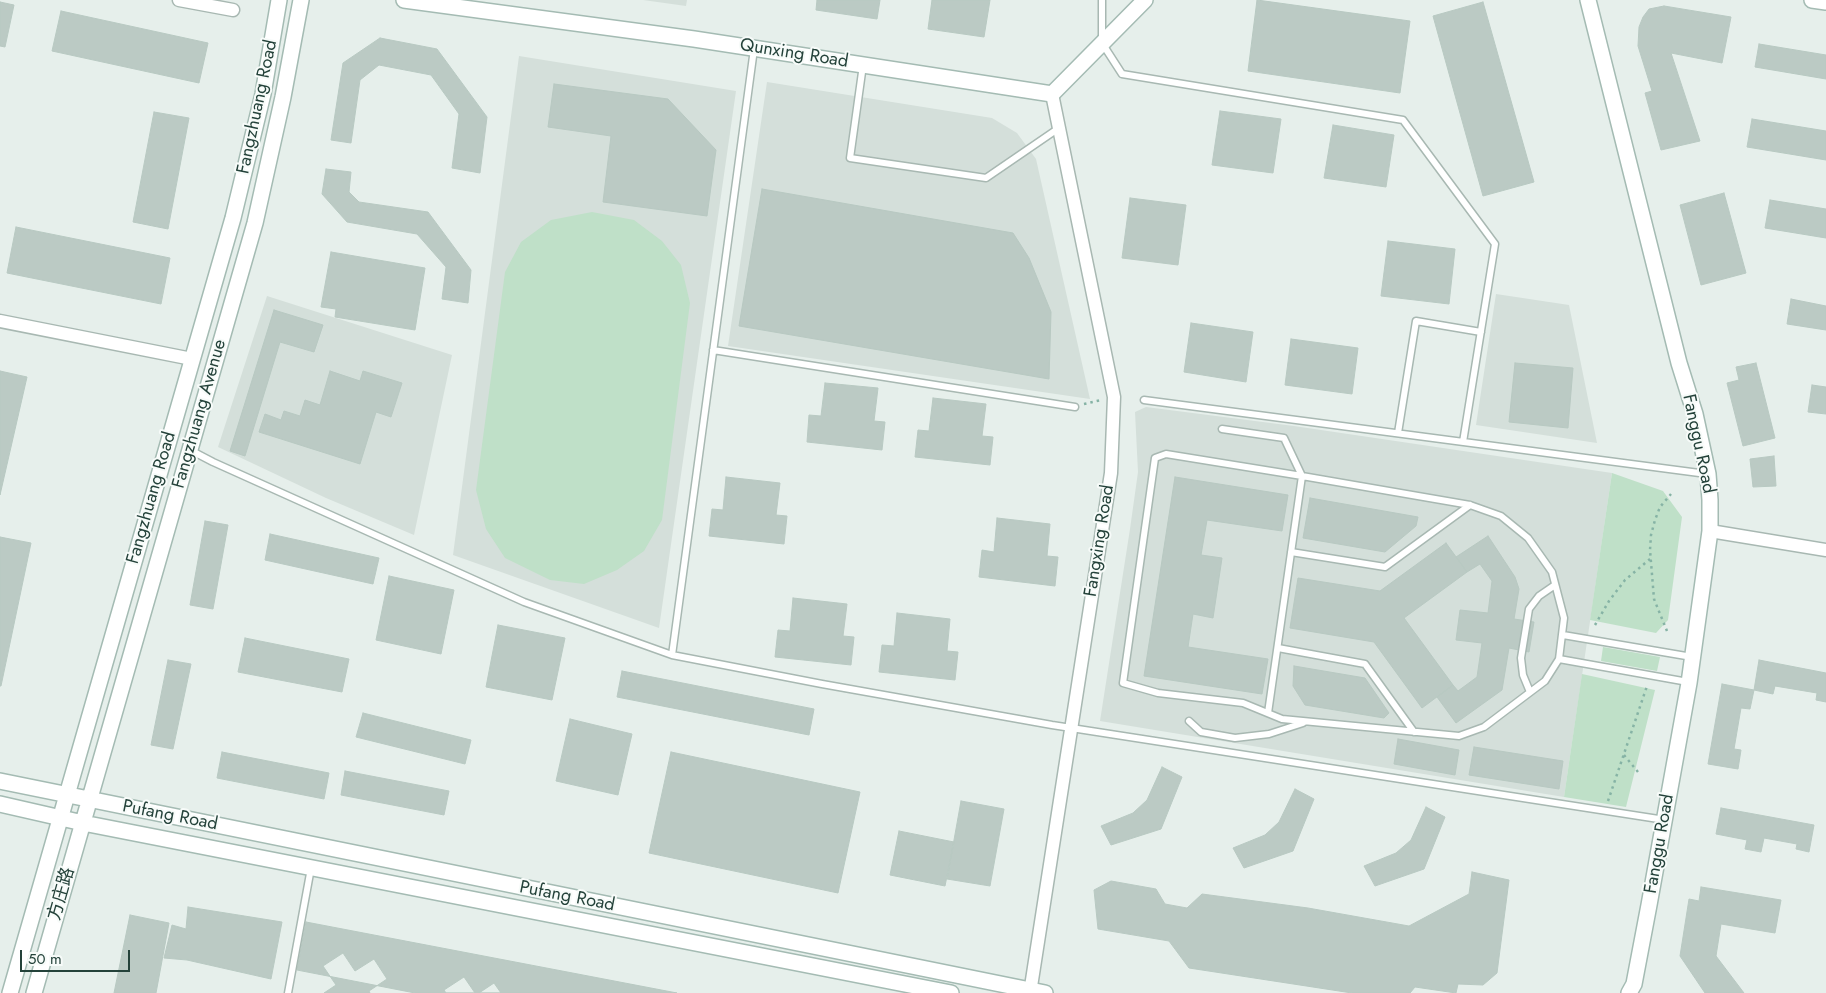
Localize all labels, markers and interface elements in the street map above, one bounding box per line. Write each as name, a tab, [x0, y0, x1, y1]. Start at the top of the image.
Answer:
street label: Qunxing Road	[738, 35, 850, 73]
street label: Fangzhuang Road	[233, 38, 283, 176]
street label: Fangzhuang Avenue	[168, 337, 232, 491]
street label: Fanggu Road	[1677, 392, 1719, 496]
street label: Fangzhuang Road	[123, 429, 181, 567]
street label: Fangxing Road	[1080, 484, 1120, 598]
street label: Fanggu Road	[1641, 793, 1679, 895]
street label: Pufang Road	[120, 796, 220, 836]
street label: 方庄路	[44, 865, 80, 923]
street label: Pufang Road	[517, 877, 617, 917]
scale bar	[22, 940, 132, 972]
text: 50 m	[28, 948, 62, 970]

